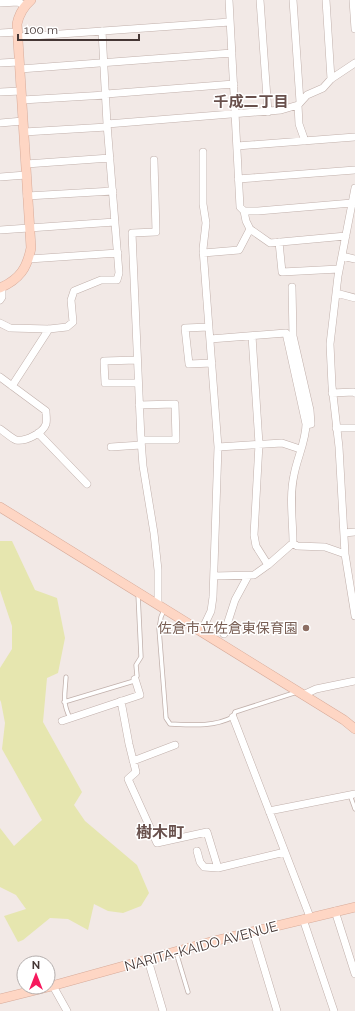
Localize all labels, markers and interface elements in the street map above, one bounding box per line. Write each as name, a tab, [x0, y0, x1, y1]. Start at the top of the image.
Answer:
scale bar	[18, 16, 139, 42]
text: 100 m	[24, 23, 58, 37]
district label: 千成二丁目	[213, 93, 289, 111]
place label: 佐倉市立佐倉東保育園	[158, 620, 298, 636]
marker: 佐倉市立佐倉東保育園	[301, 623, 311, 633]
district label: 樹木町	[136, 823, 184, 842]
street label: NARITA-KAIDO AVENUE	[123, 918, 279, 974]
north arrow	[16, 955, 56, 995]
text: N	[32, 959, 40, 972]

